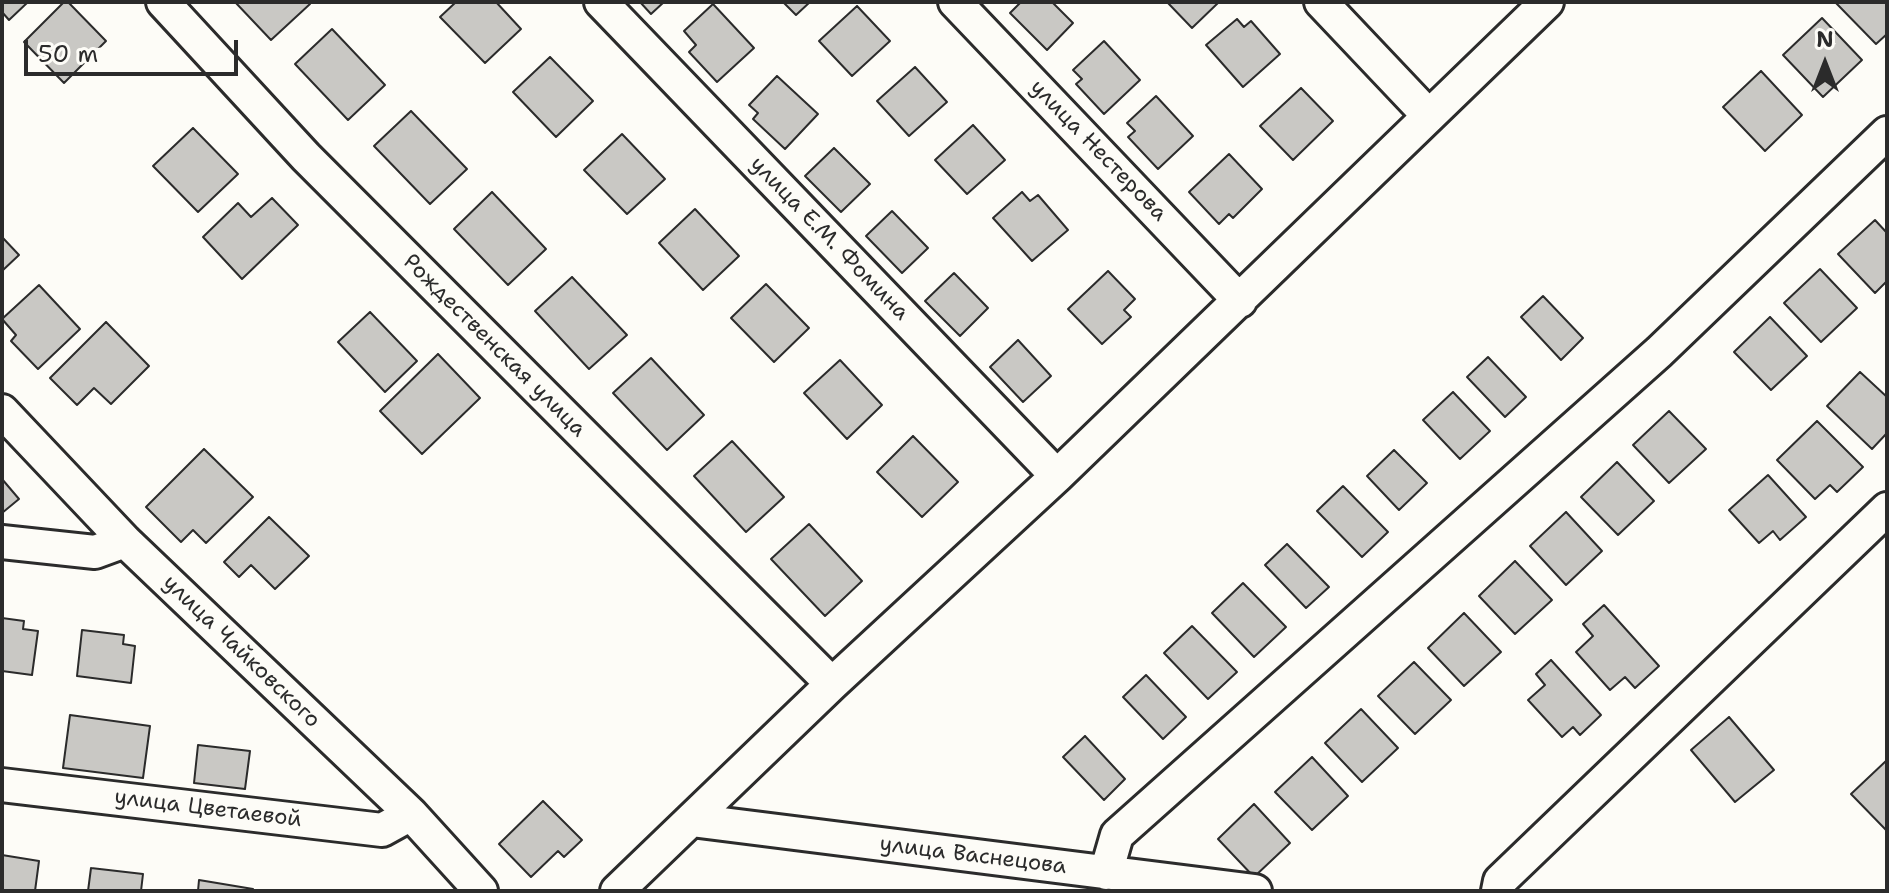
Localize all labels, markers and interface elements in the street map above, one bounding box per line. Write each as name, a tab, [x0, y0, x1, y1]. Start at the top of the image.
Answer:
scale bar	[28, 24, 242, 74]
north arrow	[1785, 24, 1865, 104]
text: N	[1816, 25, 1834, 54]
text: 50 m	[38, 38, 98, 70]
street label: улица Нестерова	[1024, 75, 1172, 227]
street label: улица Е.М. Фомина	[744, 152, 914, 326]
street label: Рождественская улица	[397, 249, 591, 443]
street label: улица Чайковского	[157, 570, 325, 734]
street label: улица Цветаевой	[113, 784, 303, 834]
street label: улица Васнецова	[878, 831, 1068, 881]

